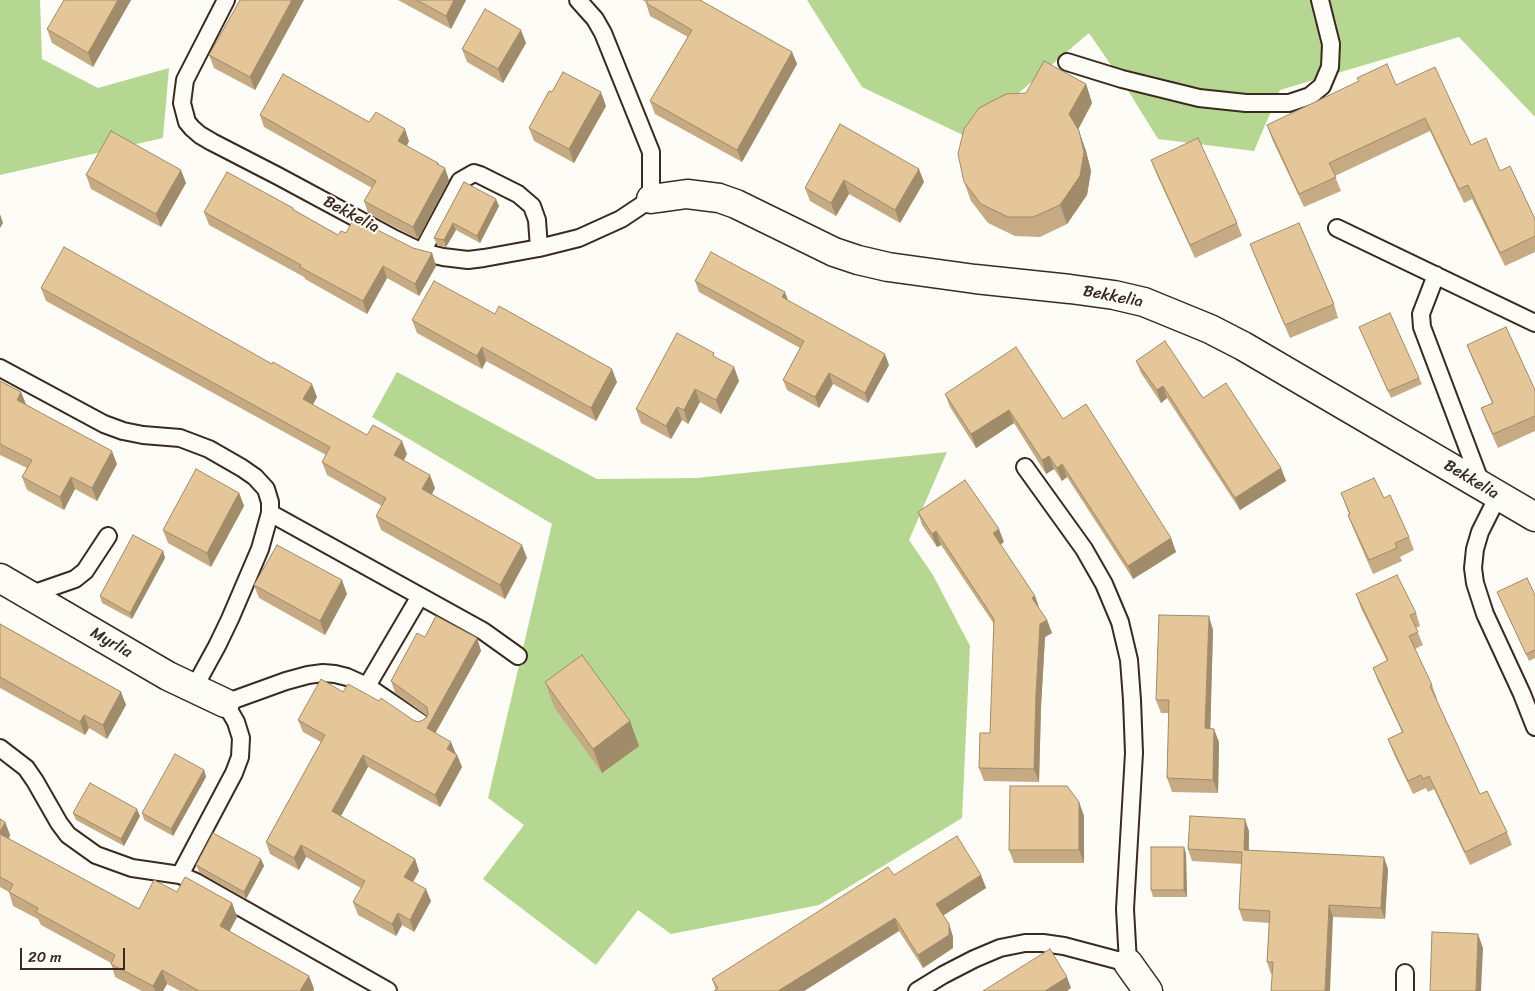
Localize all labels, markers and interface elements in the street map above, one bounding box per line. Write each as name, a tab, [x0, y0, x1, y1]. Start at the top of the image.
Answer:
street label: Bekkelia	[320, 192, 382, 238]
street label: Bekkelia	[1081, 282, 1145, 312]
street label: Bekkelia	[1440, 456, 1502, 504]
street label: Myrlia	[87, 623, 135, 663]
scale bar	[22, 938, 128, 970]
text: 20 m	[28, 944, 62, 970]

